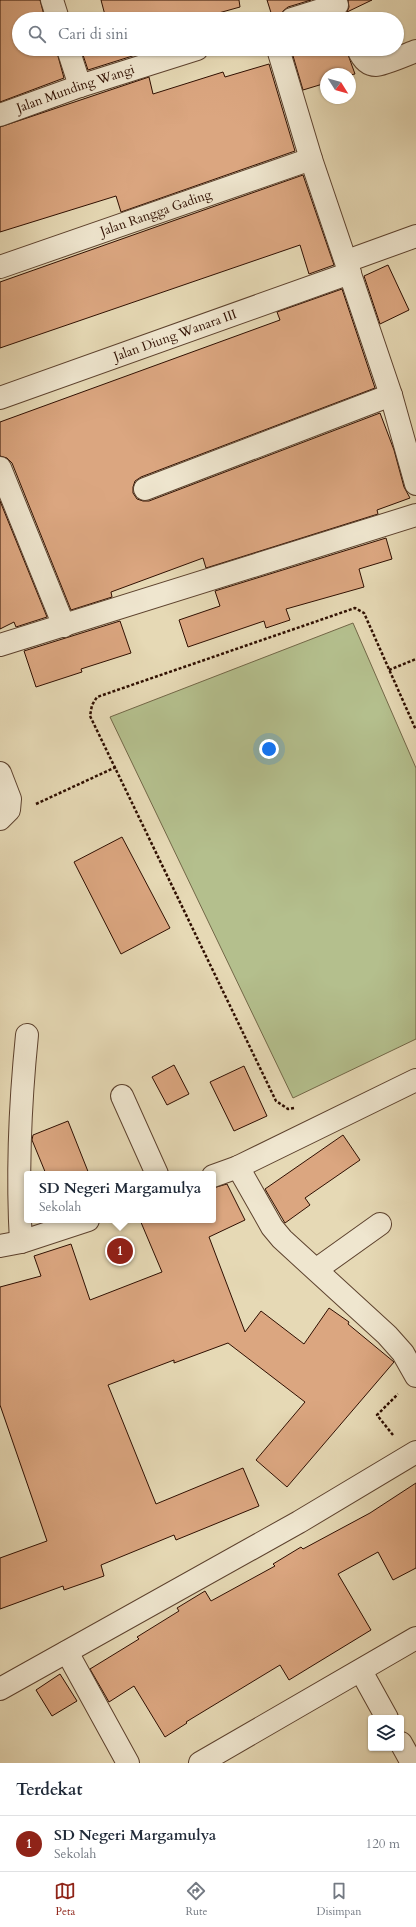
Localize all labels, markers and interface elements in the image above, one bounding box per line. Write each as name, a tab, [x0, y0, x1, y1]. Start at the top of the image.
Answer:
search box	[12, 12, 404, 56]
icon: search	[26, 23, 48, 45]
text: Cari di sini	[58, 24, 128, 44]
street label: Jalan Munding Wangi	[12, 60, 137, 118]
north arrow	[320, 68, 356, 104]
street label: Jalan Rangga Gading	[96, 185, 215, 241]
street label: Jalan Diung Wanara III	[109, 305, 239, 366]
your location	[259, 739, 279, 759]
popup	[24, 1171, 216, 1223]
text: SD Negeri Margamulya	[39, 1178, 201, 1198]
text: Sekolah	[39, 1198, 81, 1216]
pin: 1	[107, 1236, 133, 1266]
map controls	[368, 1715, 404, 1751]
button: layers	[368, 1715, 404, 1751]
text: Terdekat	[16, 1778, 82, 1801]
text: SD Negeri Margamulya	[54, 1825, 216, 1845]
text: 1	[26, 1835, 32, 1853]
text: 120 m	[366, 1835, 400, 1853]
text: Sekolah	[54, 1845, 96, 1863]
tab: Peta	[54, 1880, 76, 1919]
tab: Rute	[185, 1880, 208, 1919]
tab: Disimpan	[317, 1880, 361, 1919]

